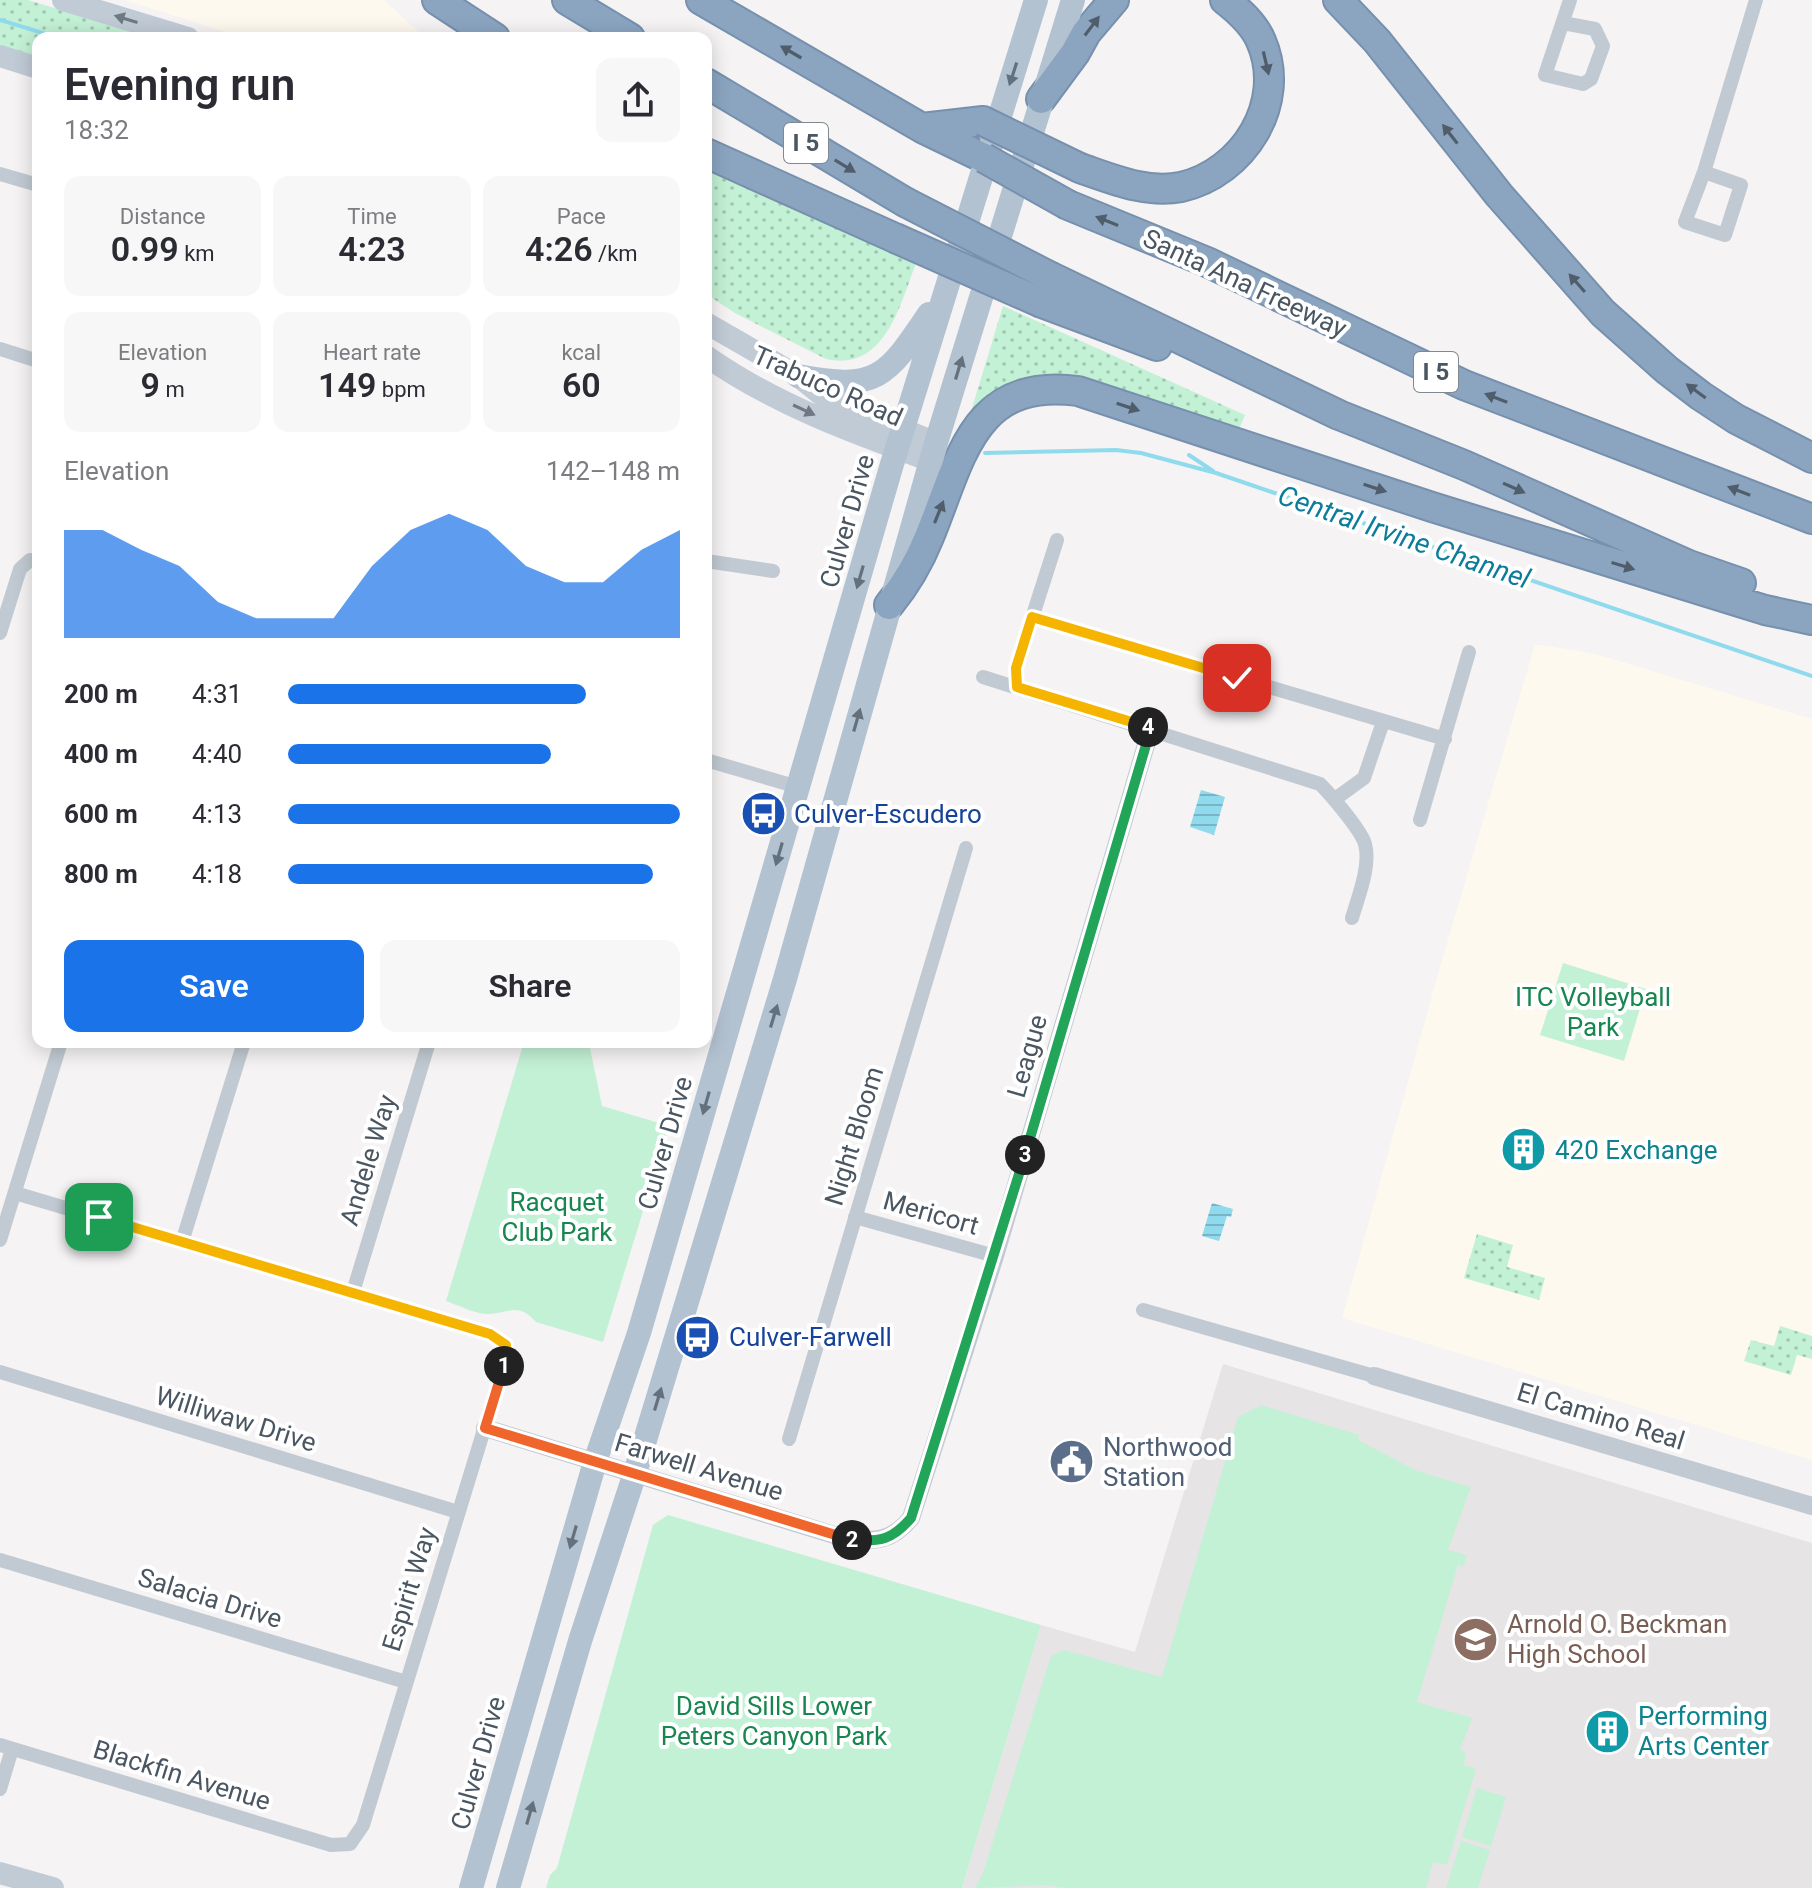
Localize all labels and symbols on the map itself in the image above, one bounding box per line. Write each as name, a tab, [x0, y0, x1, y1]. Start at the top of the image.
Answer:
one-way arrow	[113, 12, 137, 25]
one-way arrow	[1084, 15, 1100, 36]
one-way arrow	[780, 45, 802, 59]
one-way arrow	[1260, 51, 1273, 76]
one-way arrow	[1006, 63, 1019, 87]
road number: I 5	[784, 123, 828, 163]
one-way arrow	[1442, 124, 1459, 144]
one-way arrow	[834, 159, 856, 173]
one-way arrow	[1095, 214, 1119, 227]
street label: Santa Ana Freeway	[1139, 223, 1351, 343]
one-way arrow	[1569, 274, 1586, 294]
street label: Trabuco Road	[749, 340, 907, 432]
road number: I 5	[1414, 352, 1458, 392]
one-way arrow	[953, 356, 966, 380]
one-way arrow	[1685, 384, 1706, 400]
one-way arrow	[1484, 391, 1508, 404]
one-way arrow	[1116, 401, 1140, 413]
one-way arrow	[792, 403, 815, 417]
street label: Culver Drive	[814, 451, 880, 591]
water label: Central Irvine Channel	[1274, 478, 1535, 596]
one-way arrow	[1503, 481, 1526, 494]
one-way arrow	[1363, 482, 1387, 494]
one-way arrow	[1727, 484, 1751, 497]
one-way arrow	[933, 500, 946, 524]
one-way arrow	[1611, 560, 1635, 573]
one-way arrow	[853, 566, 866, 590]
pin	[1203, 644, 1271, 712]
one-way arrow	[851, 707, 864, 731]
pin: 4	[1128, 707, 1168, 747]
bus stop icon: Culver-Escudero	[739, 790, 787, 838]
place label: Culver-Escudero	[794, 799, 982, 829]
one-way arrow	[772, 842, 785, 866]
park label: ITC Volleyball Park	[1515, 982, 1671, 1042]
one-way arrow	[768, 1003, 781, 1027]
street label: League	[1001, 1011, 1053, 1101]
street label: Night Bloom	[819, 1063, 889, 1209]
street label: Culver Drive	[632, 1073, 698, 1213]
street label: Andele Way	[334, 1091, 402, 1229]
one-way arrow	[699, 1092, 712, 1116]
building icon: 420 Exchange	[1500, 1126, 1548, 1174]
pin: 3	[1005, 1135, 1045, 1175]
place label: 420 Exchange	[1555, 1135, 1718, 1165]
pin	[65, 1183, 133, 1251]
street label: Mericort	[880, 1185, 982, 1241]
park label: Racquet Club Park	[501, 1187, 613, 1247]
bus stop icon: Culver-Farwell	[674, 1313, 722, 1361]
place label: Culver-Farwell	[729, 1322, 892, 1352]
pin: 1	[484, 1346, 524, 1386]
street label: El Camino Real	[1514, 1376, 1688, 1456]
street label: Williwaw Drive	[152, 1380, 320, 1458]
one-way arrow	[652, 1386, 665, 1410]
street label: Farwell Avenue	[611, 1427, 787, 1507]
place label: Northwood Station	[1103, 1432, 1233, 1492]
public building icon: Northwood Station	[1048, 1438, 1096, 1486]
pin: 2	[832, 1520, 872, 1560]
street label: Espirit Way	[376, 1523, 442, 1655]
one-way arrow	[566, 1525, 579, 1549]
street label: Salacia Drive	[134, 1562, 286, 1634]
place label: Arnold O. Beckman High School	[1507, 1609, 1727, 1669]
school or university icon: Arnold O. Beckman High School	[1452, 1615, 1500, 1663]
park label: David Sills Lower Peters Canyon Park	[661, 1691, 888, 1751]
street label: Culver Drive	[445, 1693, 511, 1833]
place label: Performing Arts Center	[1638, 1701, 1769, 1761]
building icon: Performing Arts Center	[1583, 1707, 1631, 1755]
street label: Blackfin Avenue	[90, 1734, 274, 1816]
one-way arrow	[524, 1801, 537, 1825]

